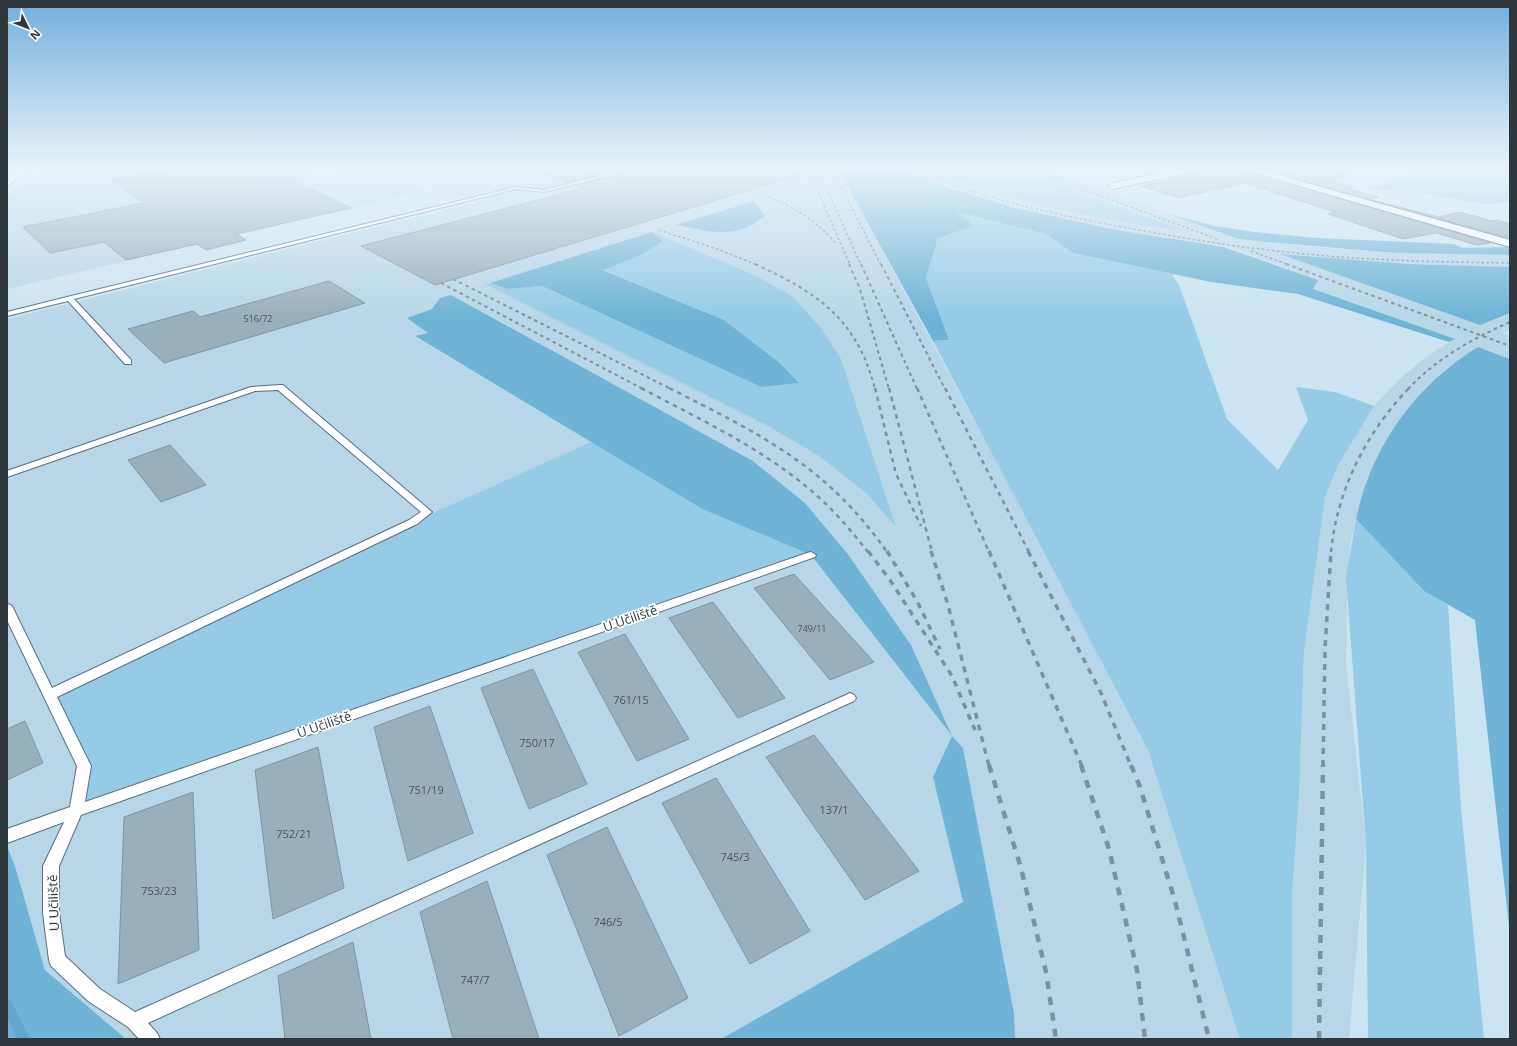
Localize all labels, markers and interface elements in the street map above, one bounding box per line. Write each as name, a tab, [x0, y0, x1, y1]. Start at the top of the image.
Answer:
north arrow	[8, 8, 48, 48]
text: N	[27, 27, 44, 44]
house number: 516/72	[243, 312, 273, 325]
street label: U Učiliště	[600, 600, 660, 636]
house number: 749/11	[797, 622, 827, 635]
house number: 761/15	[613, 692, 649, 707]
street label: U Učiliště	[294, 706, 354, 742]
house number: 750/17	[519, 735, 555, 750]
house number: 751/19	[408, 782, 444, 797]
house number: 137/1	[819, 802, 849, 817]
house number: 752/21	[276, 826, 312, 841]
house number: 745/3	[720, 849, 750, 864]
street label: U Učiliště	[43, 874, 63, 932]
house number: 753/23	[141, 883, 177, 898]
house number: 746/5	[593, 914, 623, 929]
house number: 747/7	[460, 972, 490, 987]

